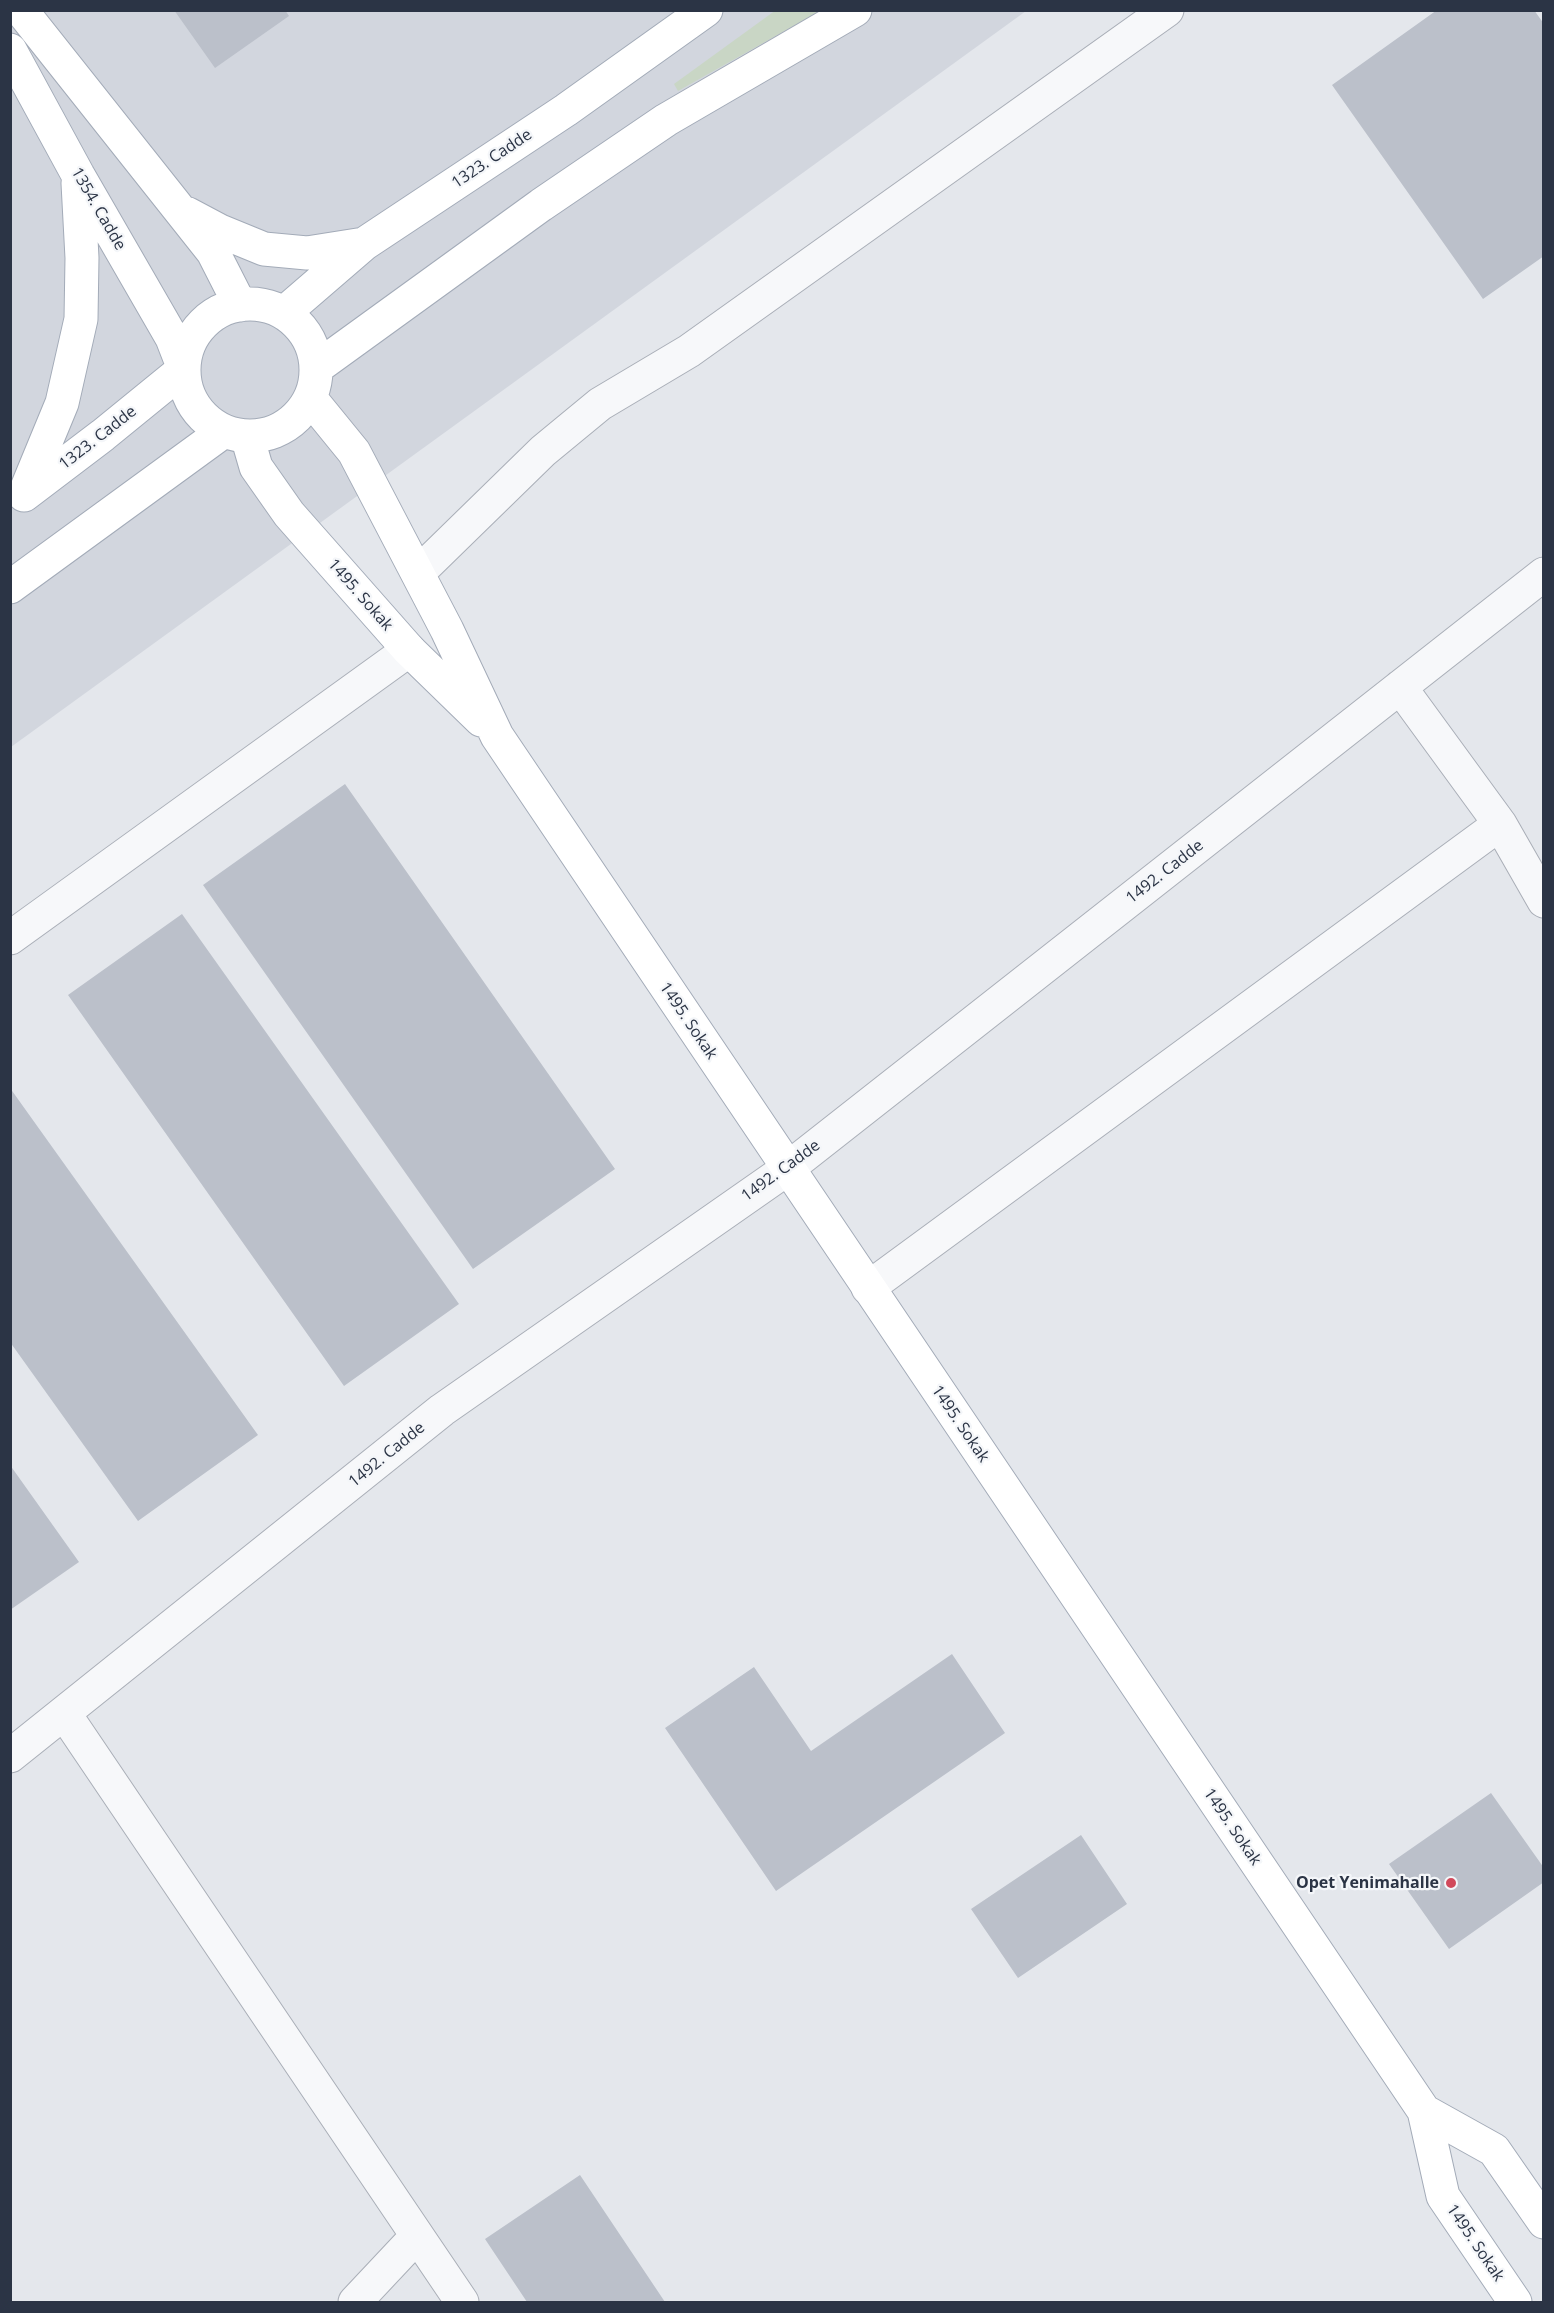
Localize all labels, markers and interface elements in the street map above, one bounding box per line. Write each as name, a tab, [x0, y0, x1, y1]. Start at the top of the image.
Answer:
street label: 1323. Cadde	[448, 125, 536, 193]
street label: 1354. Cadde	[67, 164, 129, 254]
street label: 1323. Cadde	[56, 402, 140, 474]
street label: 1495. Sokak	[324, 555, 396, 635]
street label: 1492. Cadde	[1123, 836, 1207, 908]
street label: 1495. Sokak	[655, 979, 721, 1063]
street label: 1492. Cadde	[738, 1136, 824, 1206]
street label: 1495. Sokak	[927, 1382, 993, 1466]
street label: 1492. Cadde	[345, 1418, 429, 1492]
street label: 1495. Sokak	[1199, 1785, 1265, 1869]
place label: Opet Yenimahalle	[1296, 1873, 1439, 1893]
marker: Opet Yenimahalle	[1444, 1876, 1458, 1890]
street label: 1495. Sokak	[1442, 2201, 1508, 2285]

